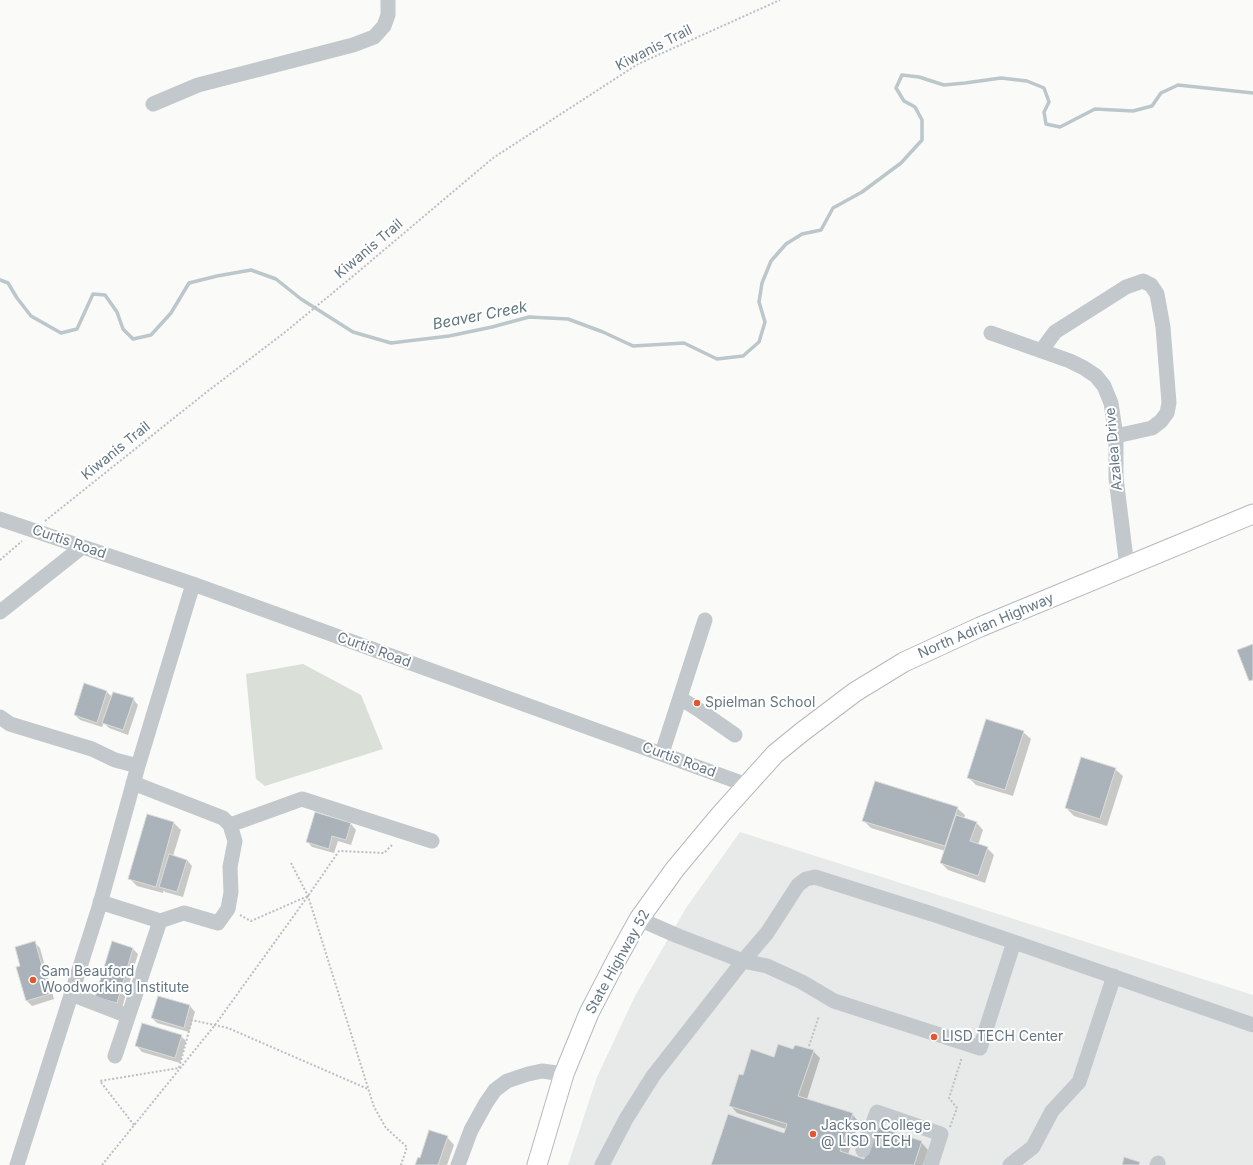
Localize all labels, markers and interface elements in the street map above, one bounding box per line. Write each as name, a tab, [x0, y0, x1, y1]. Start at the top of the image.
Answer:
street label: Kiwanis Trail	[613, 22, 695, 74]
street label: Kiwanis Trail	[332, 216, 406, 282]
water label: Beaver Creek	[431, 298, 529, 334]
street label: Azalea Drive	[1102, 407, 1126, 491]
street label: Kiwanis Trail	[78, 418, 154, 484]
street label: Curtis Road	[30, 522, 108, 562]
street label: North Adrian Highway	[915, 590, 1057, 662]
street label: Curtis Road	[335, 629, 413, 671]
place label: Spielman School	[705, 695, 815, 711]
marker: Spielman School	[692, 698, 702, 708]
street label: Curtis Road	[640, 739, 718, 781]
street label: State Highway 52	[582, 907, 654, 1017]
place label: Sam Beauford Woodworking Institute	[41, 964, 189, 996]
marker: Sam Beauford Woodworking Institute	[28, 975, 38, 985]
place label: LISD TECH Center	[942, 1029, 1063, 1045]
marker: LISD TECH Center	[929, 1032, 939, 1042]
place label: Jackson College @ LISD TECH	[821, 1118, 931, 1150]
marker: Jackson College @ LISD TECH	[808, 1129, 818, 1139]

